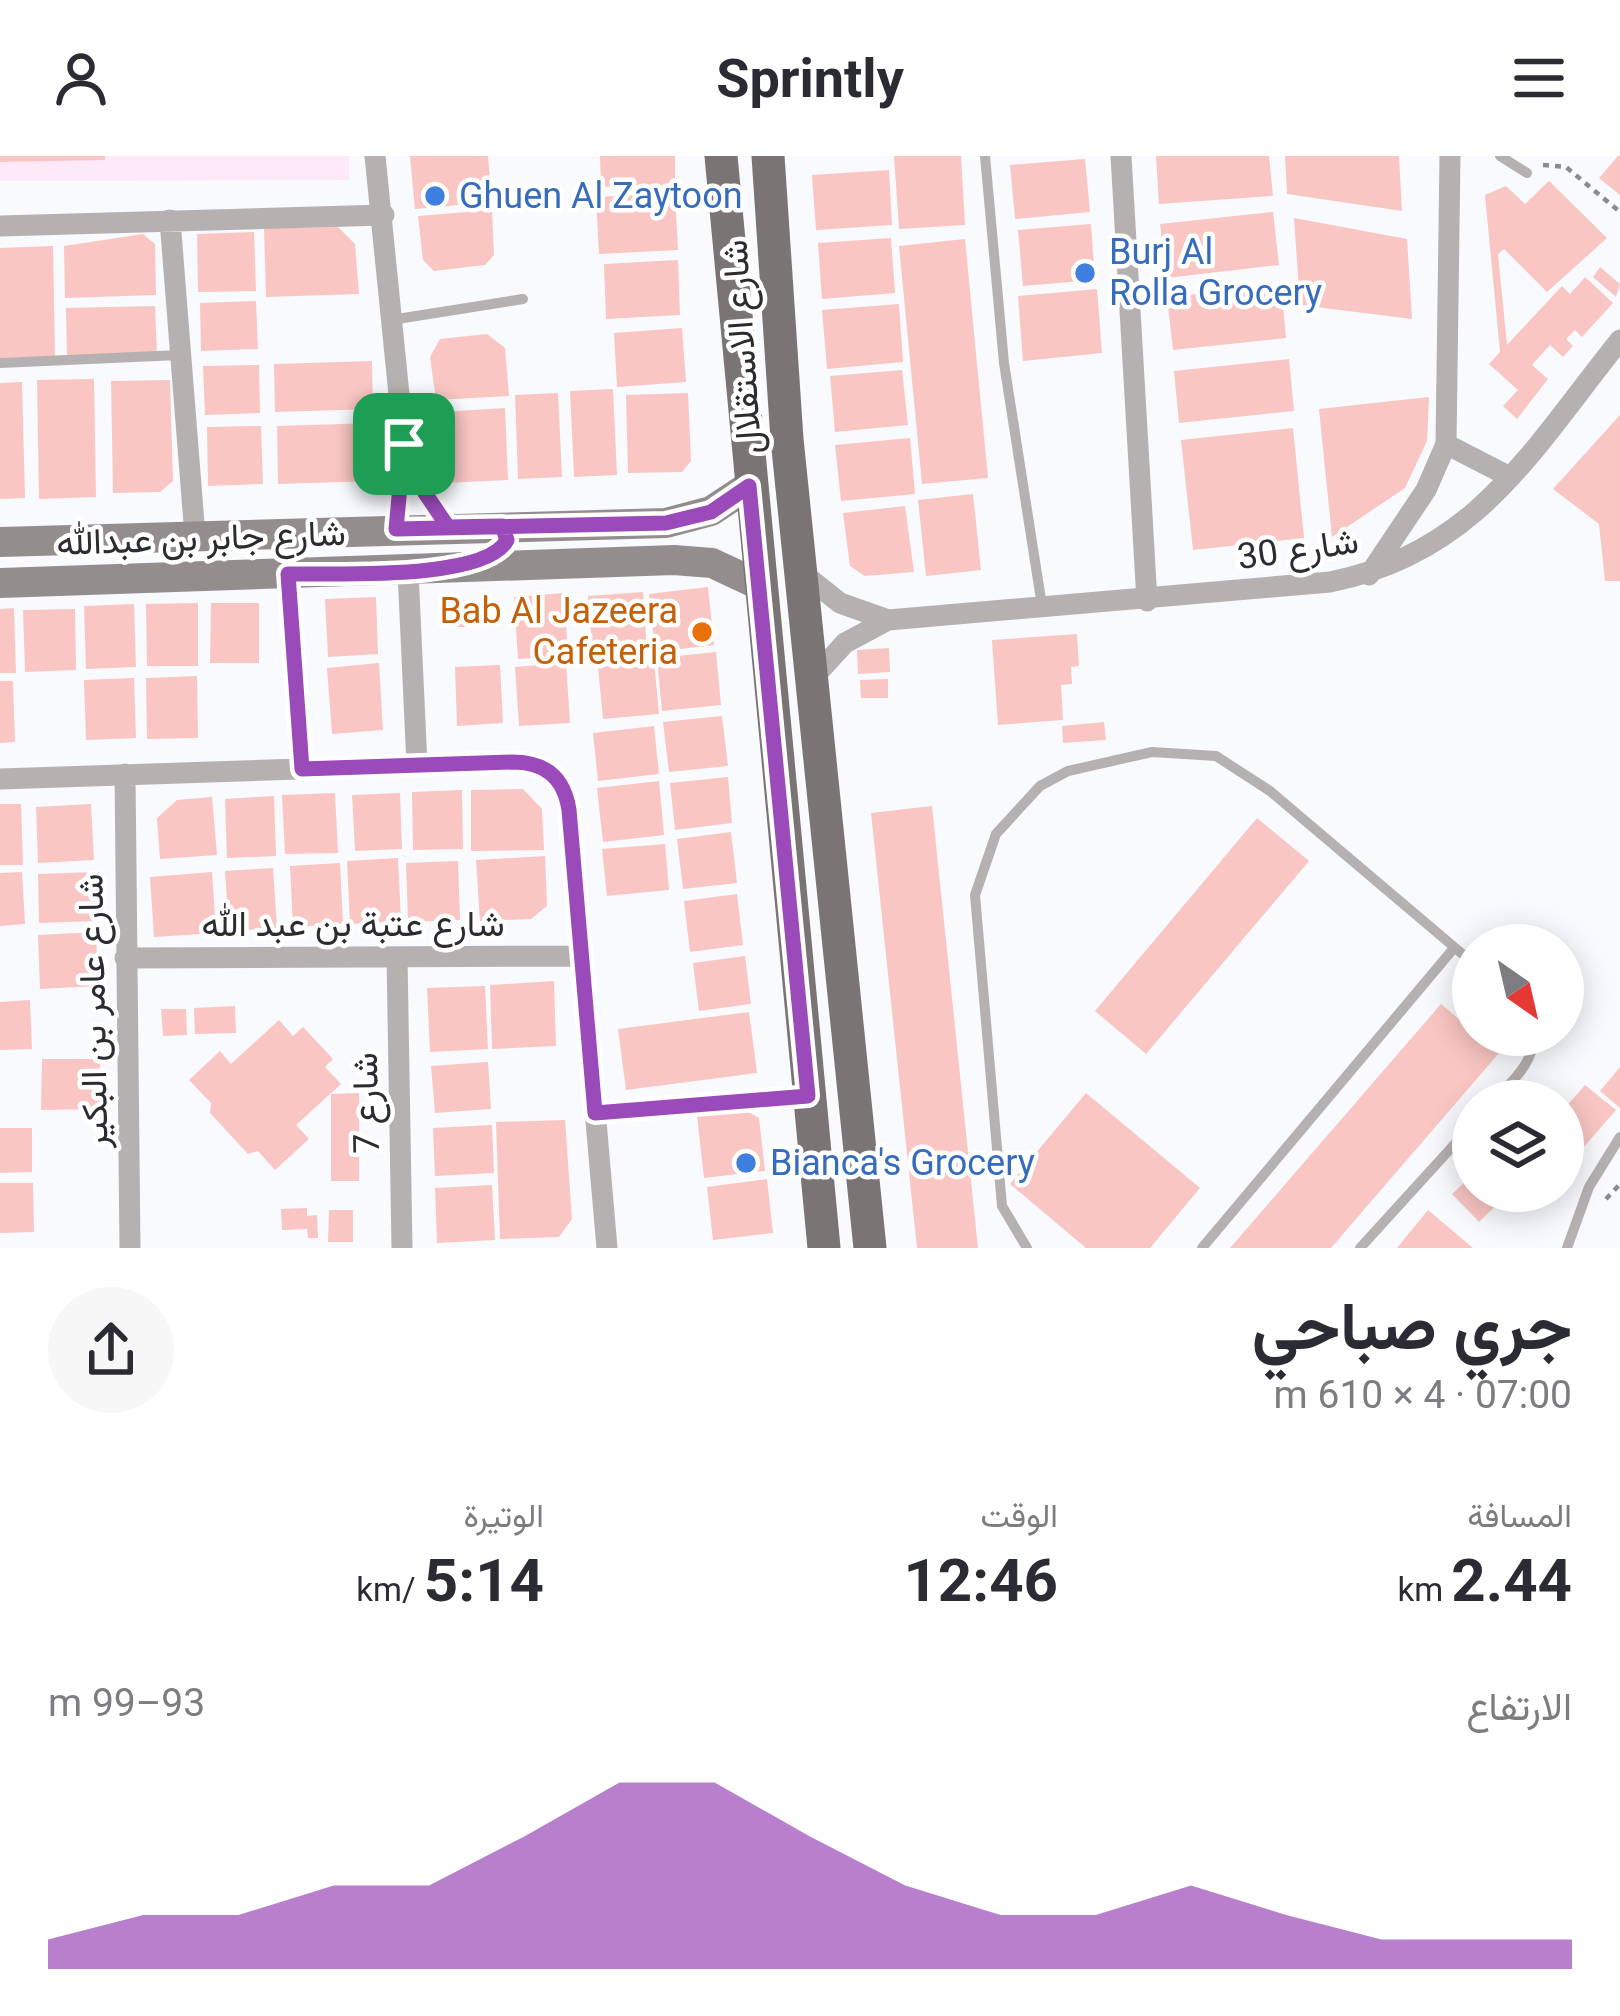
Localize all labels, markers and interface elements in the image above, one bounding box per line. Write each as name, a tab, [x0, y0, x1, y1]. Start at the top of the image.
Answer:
icon: person	[48, 45, 114, 111]
icon: menu	[1506, 45, 1572, 111]
text: Sprintly	[716, 47, 904, 110]
place label: Ghuen Al Zaytoon	[459, 175, 743, 217]
marker: Ghuen Al Zaytoon	[422, 183, 448, 209]
place label: Burj Al Rolla Grocery	[1109, 231, 1322, 314]
street label: شارع الاستقلال	[714, 238, 773, 456]
marker: Burj Al Rolla Grocery	[1072, 260, 1098, 286]
pin	[353, 393, 455, 495]
icon: arrive	[371, 411, 437, 477]
street label: شارع جابر بن عبدالله	[56, 512, 347, 567]
street label: شارع 30	[1235, 520, 1362, 581]
place label: Bab Al Jazeera Cafeteria	[439, 590, 678, 673]
marker: Bab Al Jazeera Cafeteria	[689, 619, 715, 645]
street label: شارع عامر بن البكير	[70, 873, 119, 1150]
street label: شارع عتبة بن عبد الله	[201, 903, 505, 948]
north arrow	[1452, 924, 1584, 1056]
map controls	[1452, 924, 1584, 1212]
street label: شارع 7	[344, 1052, 391, 1154]
button: layers	[1452, 1080, 1584, 1212]
place label: Bianca's Grocery	[770, 1142, 1035, 1184]
marker: Bianca's Grocery	[733, 1150, 759, 1176]
button: share	[48, 1287, 174, 1413]
text: جري صباحي	[1252, 1288, 1572, 1365]
text: 07:00 · 4 × 610 m	[1274, 1372, 1572, 1418]
text: الوتيرة	[463, 1496, 544, 1535]
text: الوقت	[980, 1496, 1058, 1535]
text: المسافة	[1467, 1496, 1572, 1535]
text: 5:14	[424, 1545, 544, 1616]
text: 12:46	[903, 1545, 1058, 1616]
text: 2.44	[1451, 1545, 1572, 1616]
text: /km	[356, 1570, 424, 1609]
text: km	[1397, 1570, 1451, 1609]
text: 93–99 m	[48, 1680, 205, 1726]
text: الارتفاع	[1466, 1684, 1572, 1730]

